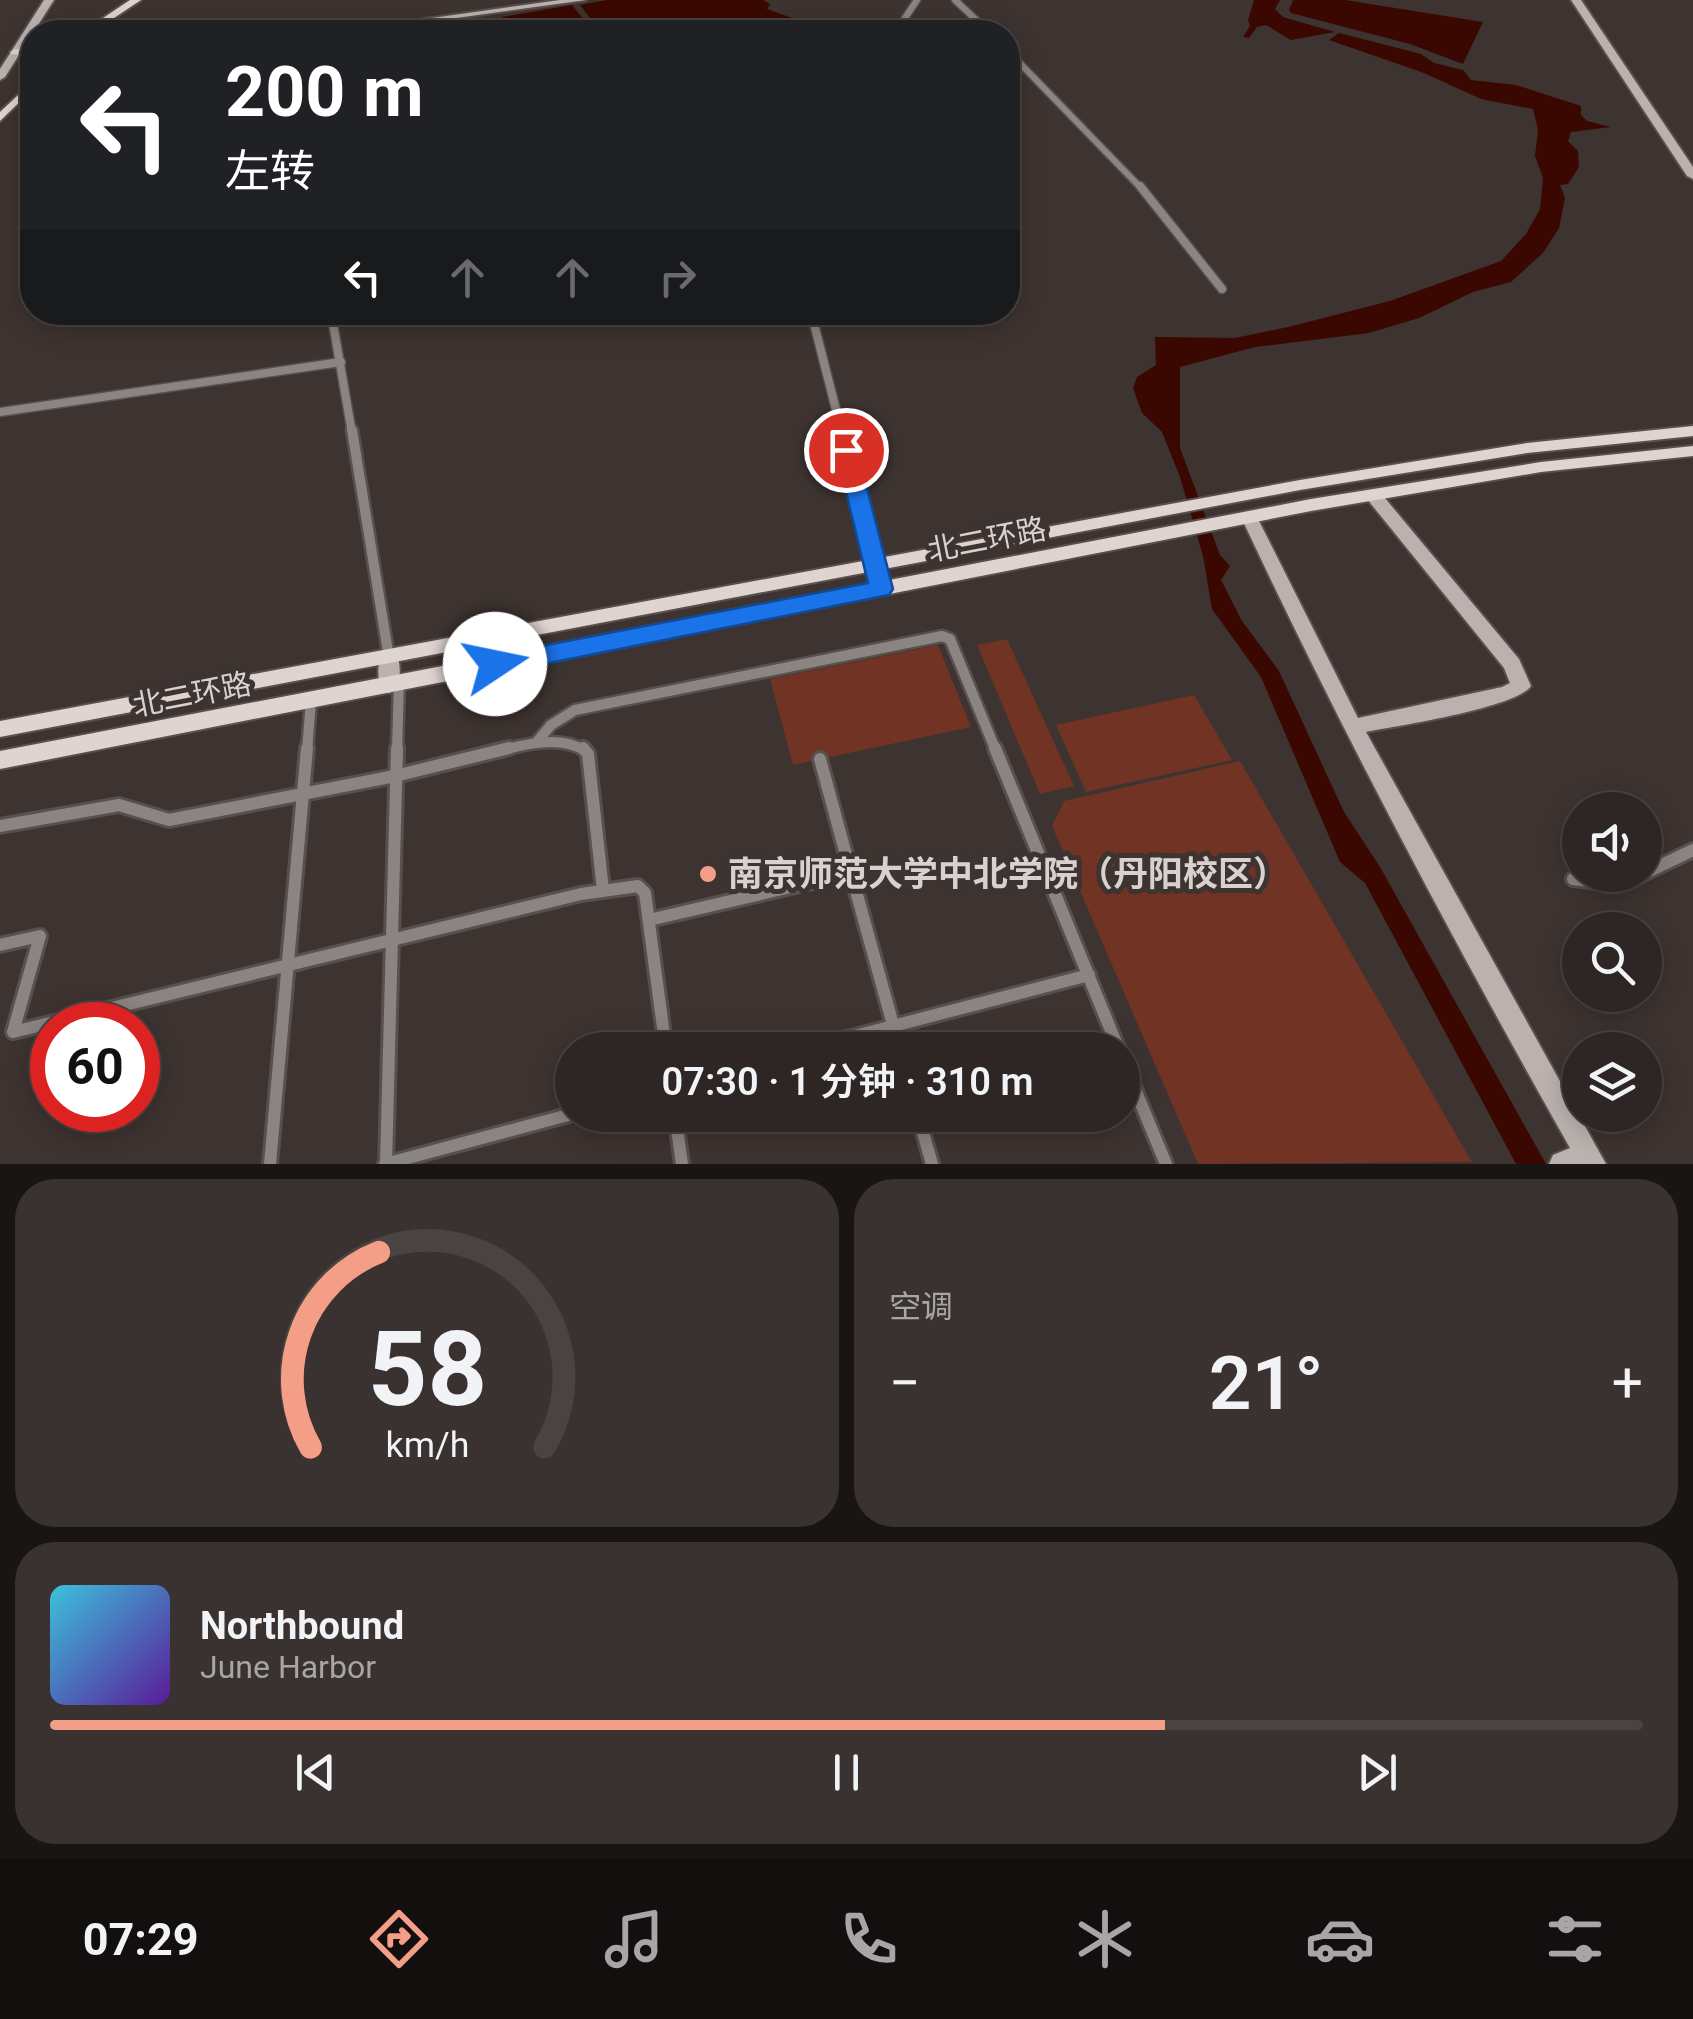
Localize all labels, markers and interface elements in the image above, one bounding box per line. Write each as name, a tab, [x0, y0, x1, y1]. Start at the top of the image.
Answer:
text: 200 m	[225, 51, 424, 133]
icon: left	[60, 60, 190, 190]
text: 左转	[225, 145, 315, 198]
icon: left	[335, 250, 390, 305]
icon: ahead	[440, 250, 495, 305]
icon: ahead	[545, 250, 600, 305]
icon: right	[650, 250, 705, 305]
pin	[804, 408, 889, 493]
icon: arrive	[819, 423, 874, 478]
street label: 北二环路	[925, 511, 1049, 568]
position arrow	[443, 612, 547, 716]
street label: 北二环路	[130, 666, 254, 723]
map controls	[1562, 792, 1662, 1132]
button: sound	[1562, 792, 1662, 892]
place label: 南京师范大学中北学院（丹阳校区）	[728, 854, 1288, 895]
marker: 南京师范大学中北学院（丹阳校区）	[697, 863, 719, 885]
button: search	[1562, 912, 1662, 1012]
speed limit sign: 60	[30, 1002, 160, 1132]
button: layers	[1562, 1032, 1662, 1132]
text: 07:30 · 1 分钟 · 310 m	[662, 1060, 1033, 1104]
text: 空调	[889, 1288, 953, 1326]
text: 58	[367, 1309, 487, 1430]
text: 21°	[1209, 1339, 1323, 1427]
text: −	[889, 1351, 920, 1415]
text: +	[1612, 1351, 1643, 1415]
text: km/h	[385, 1424, 469, 1466]
text: Northbound	[200, 1604, 404, 1648]
text: June Harbor	[200, 1648, 376, 1686]
icon: previous	[288, 1745, 343, 1800]
icon: pause	[819, 1745, 874, 1800]
icon: next	[1350, 1745, 1405, 1800]
icon: directions	[364, 1904, 434, 1974]
icon: music	[599, 1904, 669, 1974]
icon: phone	[834, 1904, 904, 1974]
icon: climate	[1070, 1904, 1140, 1974]
icon: car	[1305, 1904, 1375, 1974]
icon: filters	[1540, 1904, 1610, 1974]
text: 07:29	[83, 1913, 199, 1966]

